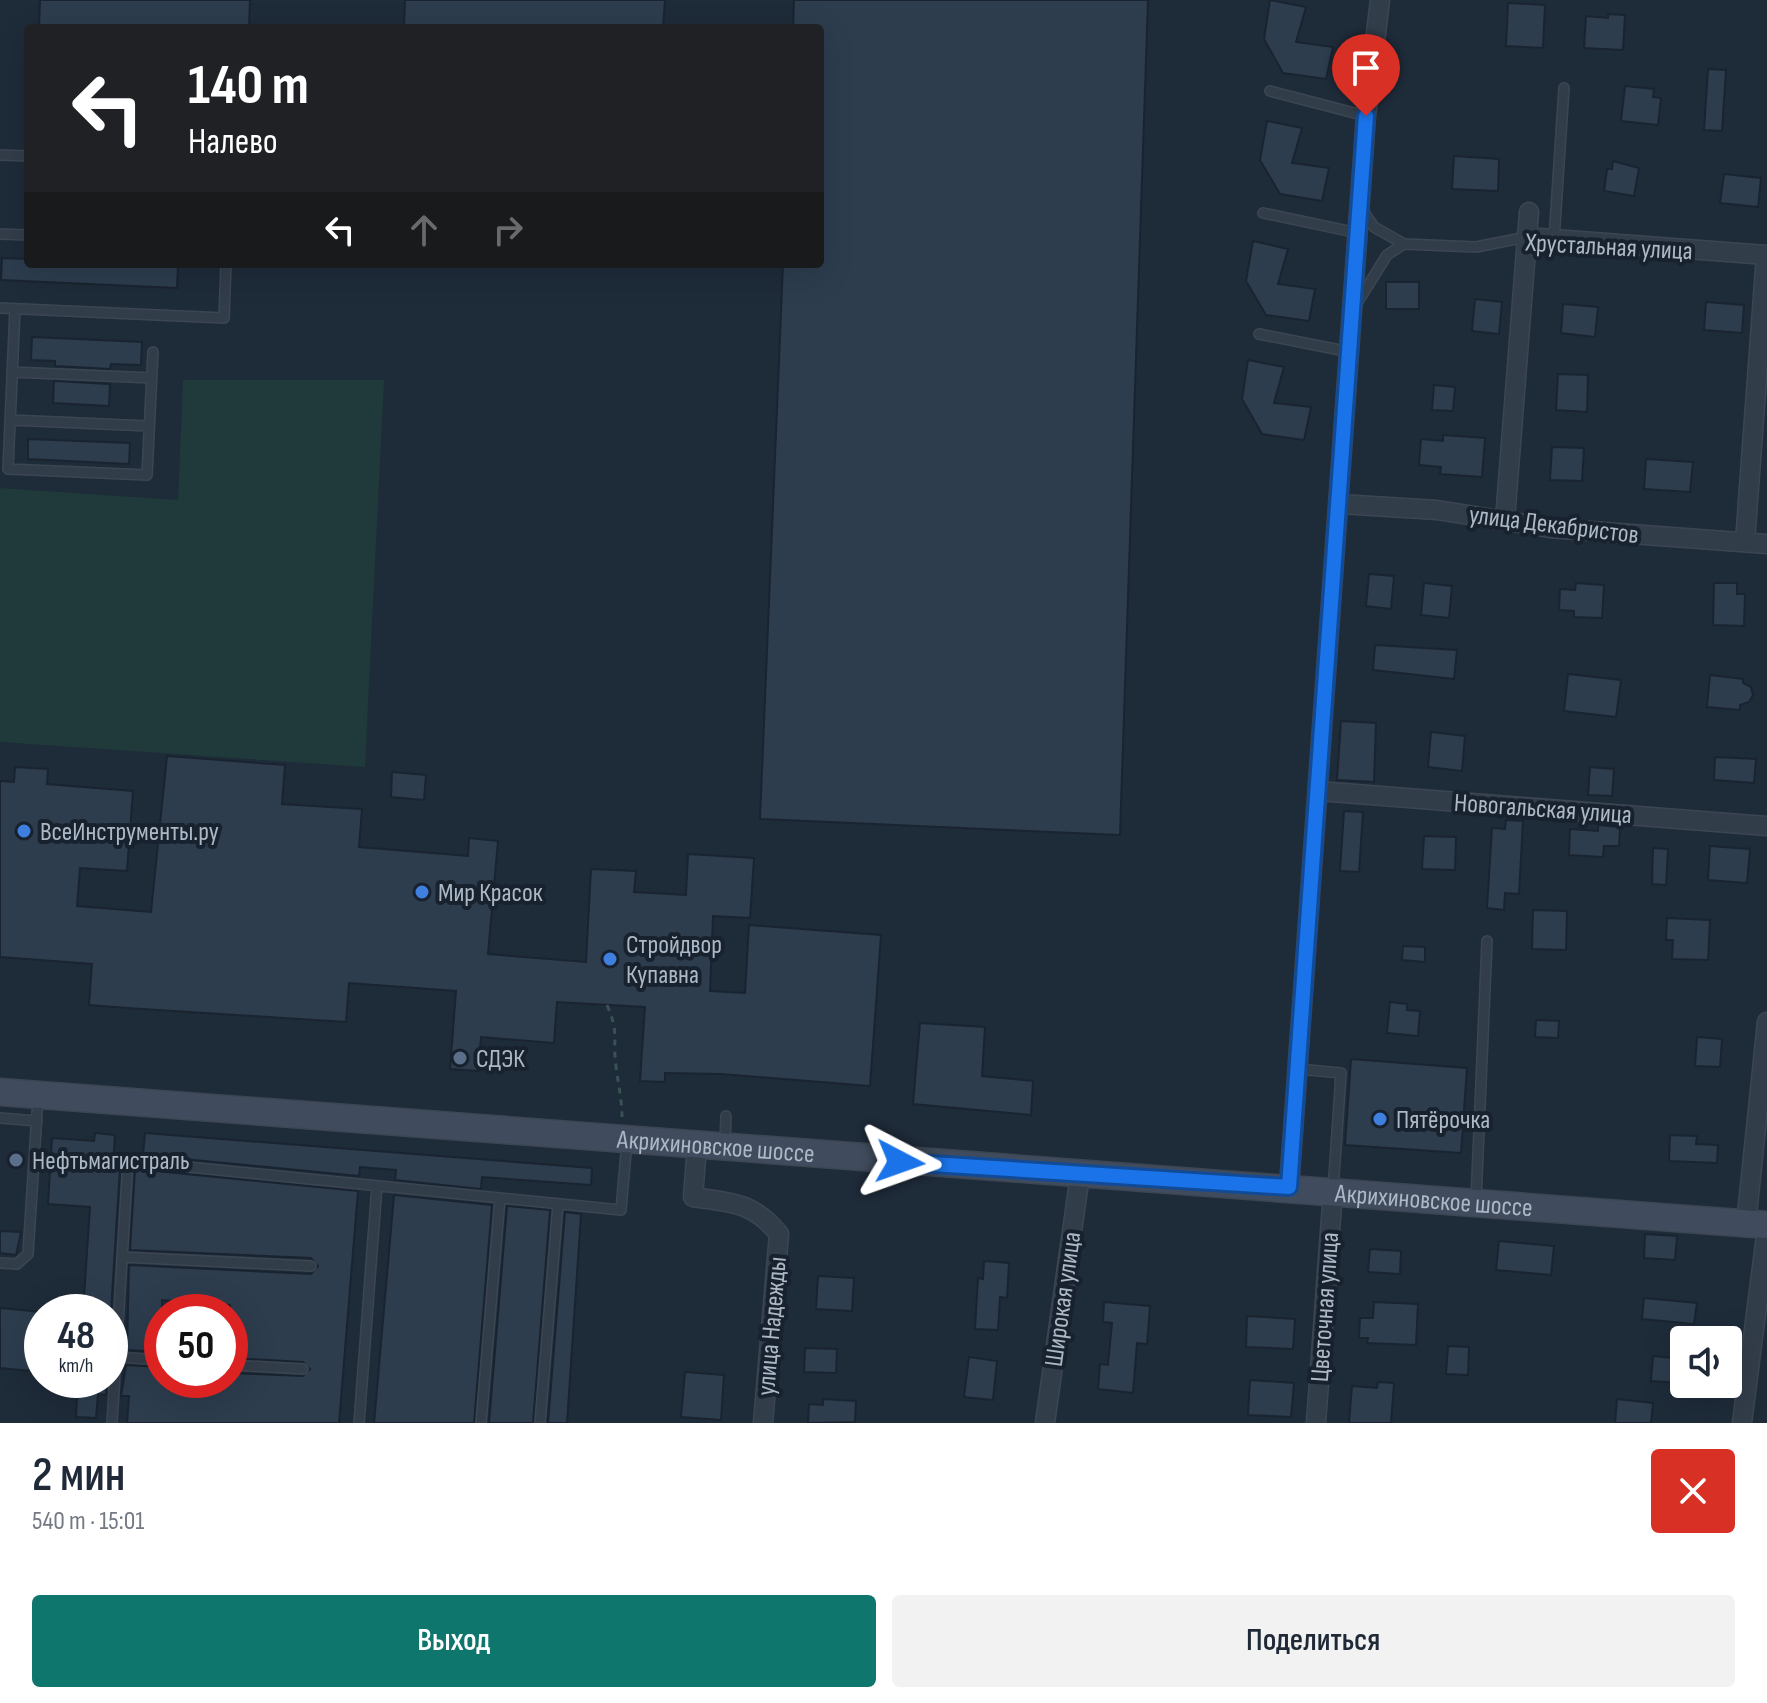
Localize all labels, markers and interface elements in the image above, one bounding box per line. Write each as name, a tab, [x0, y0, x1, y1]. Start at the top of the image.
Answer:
pin	[1332, 34, 1400, 116]
icon: arrive	[1344, 46, 1388, 90]
text: 140 m	[188, 53, 309, 120]
icon: left	[56, 56, 160, 160]
text: Налево	[188, 121, 278, 164]
icon: left	[318, 208, 362, 252]
icon: ahead	[402, 208, 446, 252]
icon: right	[486, 208, 530, 252]
street label: Хрустальная улица	[1523, 228, 1693, 267]
street label: улица Декабристов	[1467, 500, 1640, 551]
street label: Новогальская улица	[1453, 788, 1633, 831]
place label: ВсеИнструменты.ру	[40, 817, 219, 848]
marker: ВсеИнструменты.ру	[15, 822, 33, 840]
place label: Мир Красок	[438, 878, 543, 909]
marker: Мир Красок	[413, 883, 431, 901]
place label: Стройдвор Купавна	[626, 930, 722, 991]
marker: Стройдвор Купавна	[601, 950, 619, 968]
place label: СДЭК	[476, 1044, 525, 1075]
marker: СДЭК	[451, 1049, 469, 1067]
place label: Пятёрочка	[1396, 1105, 1490, 1136]
marker: Пятёрочка	[1371, 1110, 1389, 1128]
position arrow	[858, 1120, 942, 1204]
street label: Акрихиновское шоссе	[615, 1124, 816, 1170]
place label: Нефтьмагистраль	[32, 1146, 190, 1177]
marker: Нефтьмагистраль	[7, 1151, 25, 1169]
street label: Акрихиновское шоссе	[1333, 1178, 1534, 1224]
street label: Широкая улица	[1039, 1230, 1088, 1369]
street label: Цветочная улица	[1305, 1231, 1346, 1383]
street label: улица Надежды	[751, 1255, 794, 1397]
speed limit sign: 50	[144, 1294, 248, 1398]
text: 48	[57, 1312, 95, 1360]
map controls	[1670, 1326, 1742, 1398]
button: sound	[1670, 1326, 1742, 1398]
text: km/h	[59, 1354, 93, 1378]
text: 2 мин	[32, 1447, 125, 1504]
button: close	[1651, 1449, 1735, 1533]
text: 540 m · 15:01	[32, 1506, 144, 1537]
button: Выход	[32, 1595, 876, 1687]
button: Поделиться	[892, 1595, 1735, 1687]

